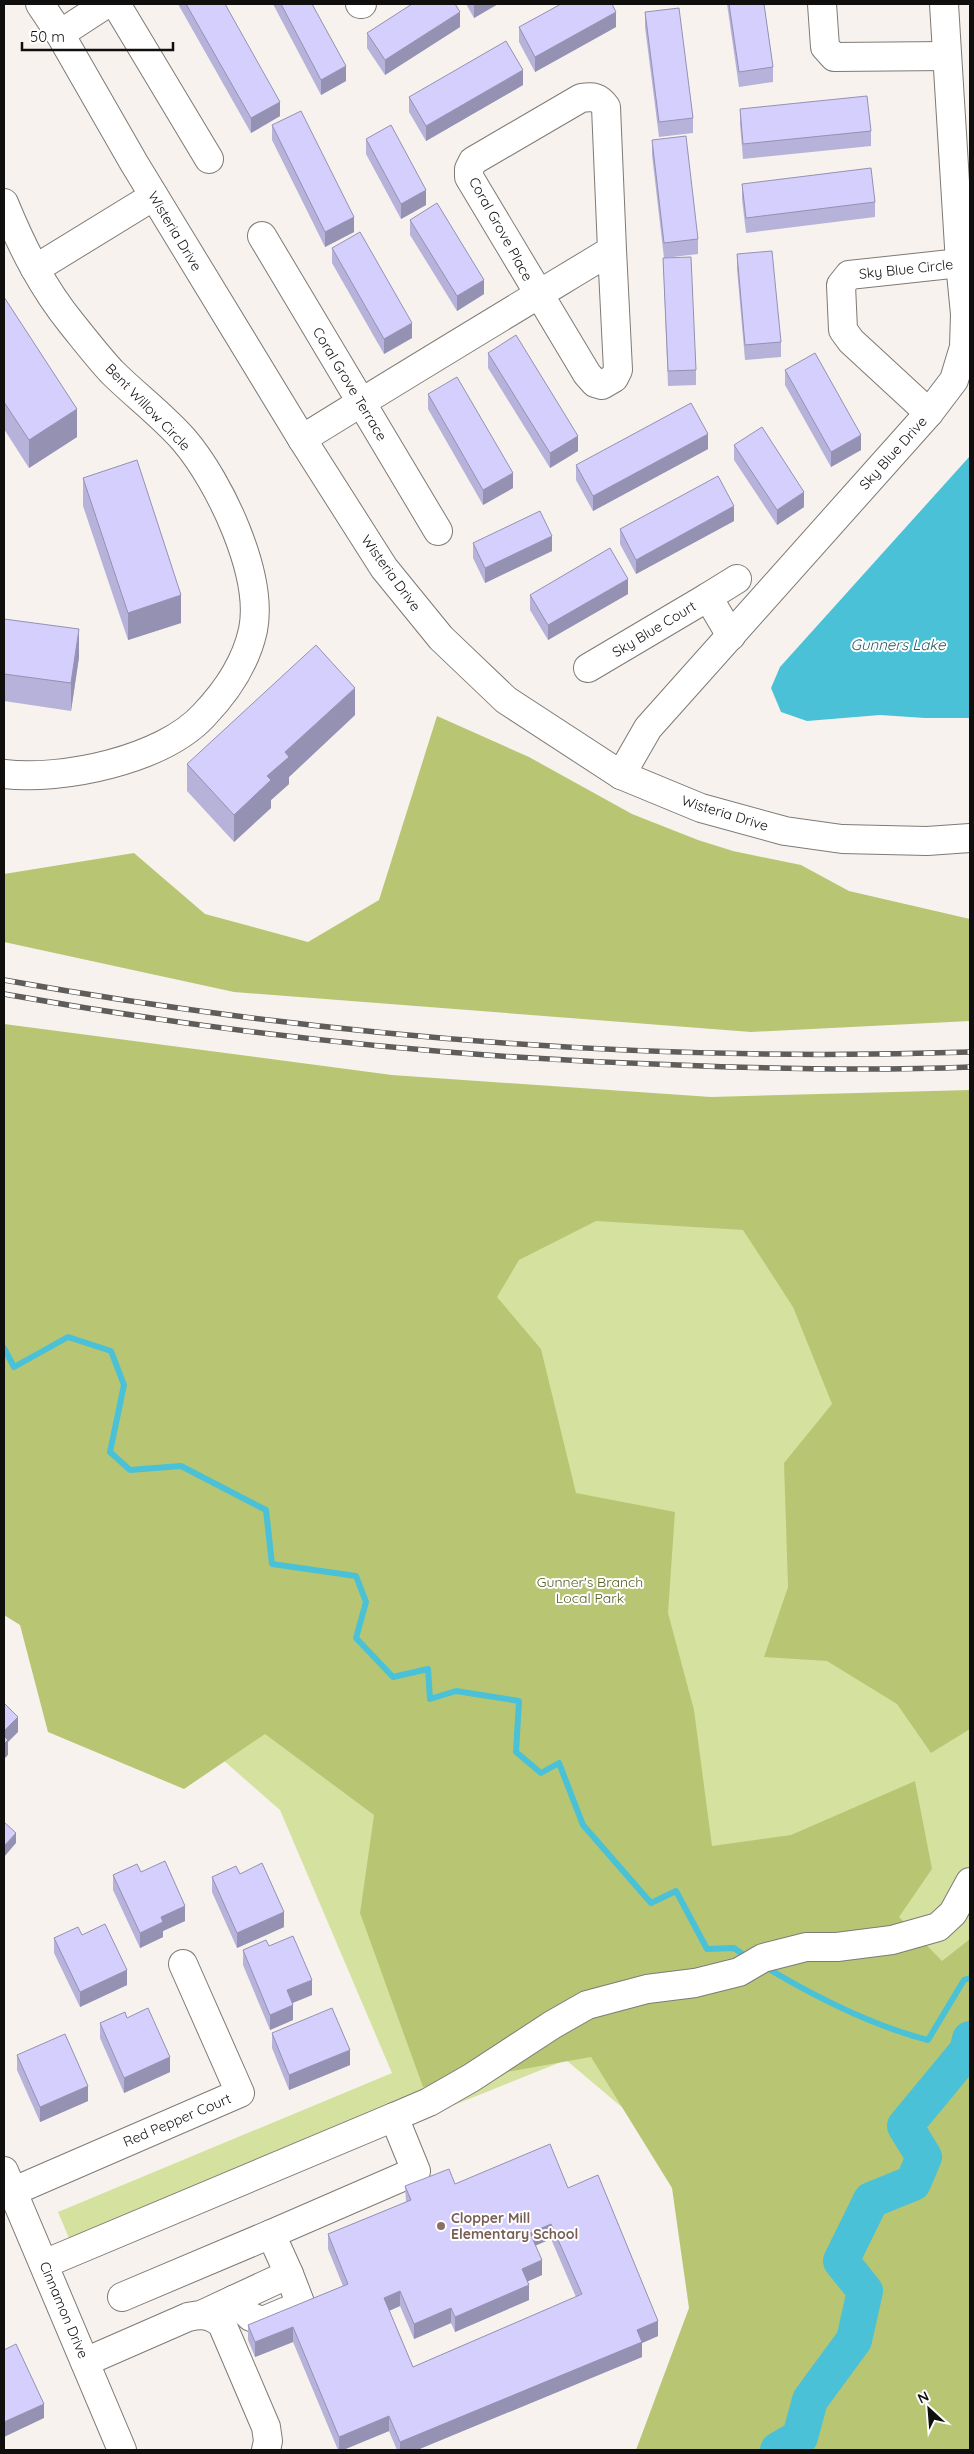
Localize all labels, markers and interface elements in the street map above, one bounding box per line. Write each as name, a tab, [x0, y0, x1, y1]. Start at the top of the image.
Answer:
scale bar	[22, 20, 174, 52]
text: 50 m	[30, 27, 65, 46]
street label: Coral Grove Place	[465, 174, 537, 284]
street label: Wisteria Drive	[144, 188, 206, 274]
street label: Sky Blue Circle	[858, 255, 954, 283]
street label: Coral Grove Terrace	[309, 324, 391, 444]
street label: Bent Willow Circle	[102, 359, 194, 455]
street label: Sky Blue Drive	[855, 412, 931, 493]
street label: Wisteria Drive	[357, 531, 425, 615]
street label: Sky Blue Court	[609, 597, 699, 661]
water label: Gunners Lake	[851, 635, 946, 654]
street label: Wisteria Drive	[679, 791, 771, 835]
park label: Gunner's Branch Local Park	[537, 1573, 643, 1607]
street label: Red Pepper Court	[120, 2089, 234, 2151]
place label: Clopper Mill Elementary School	[451, 2209, 578, 2243]
marker: Clopper Mill Elementary School	[435, 2220, 447, 2232]
street label: Cinnamon Drive	[35, 2259, 93, 2361]
north arrow	[904, 2384, 954, 2434]
text: N	[915, 2387, 932, 2408]

